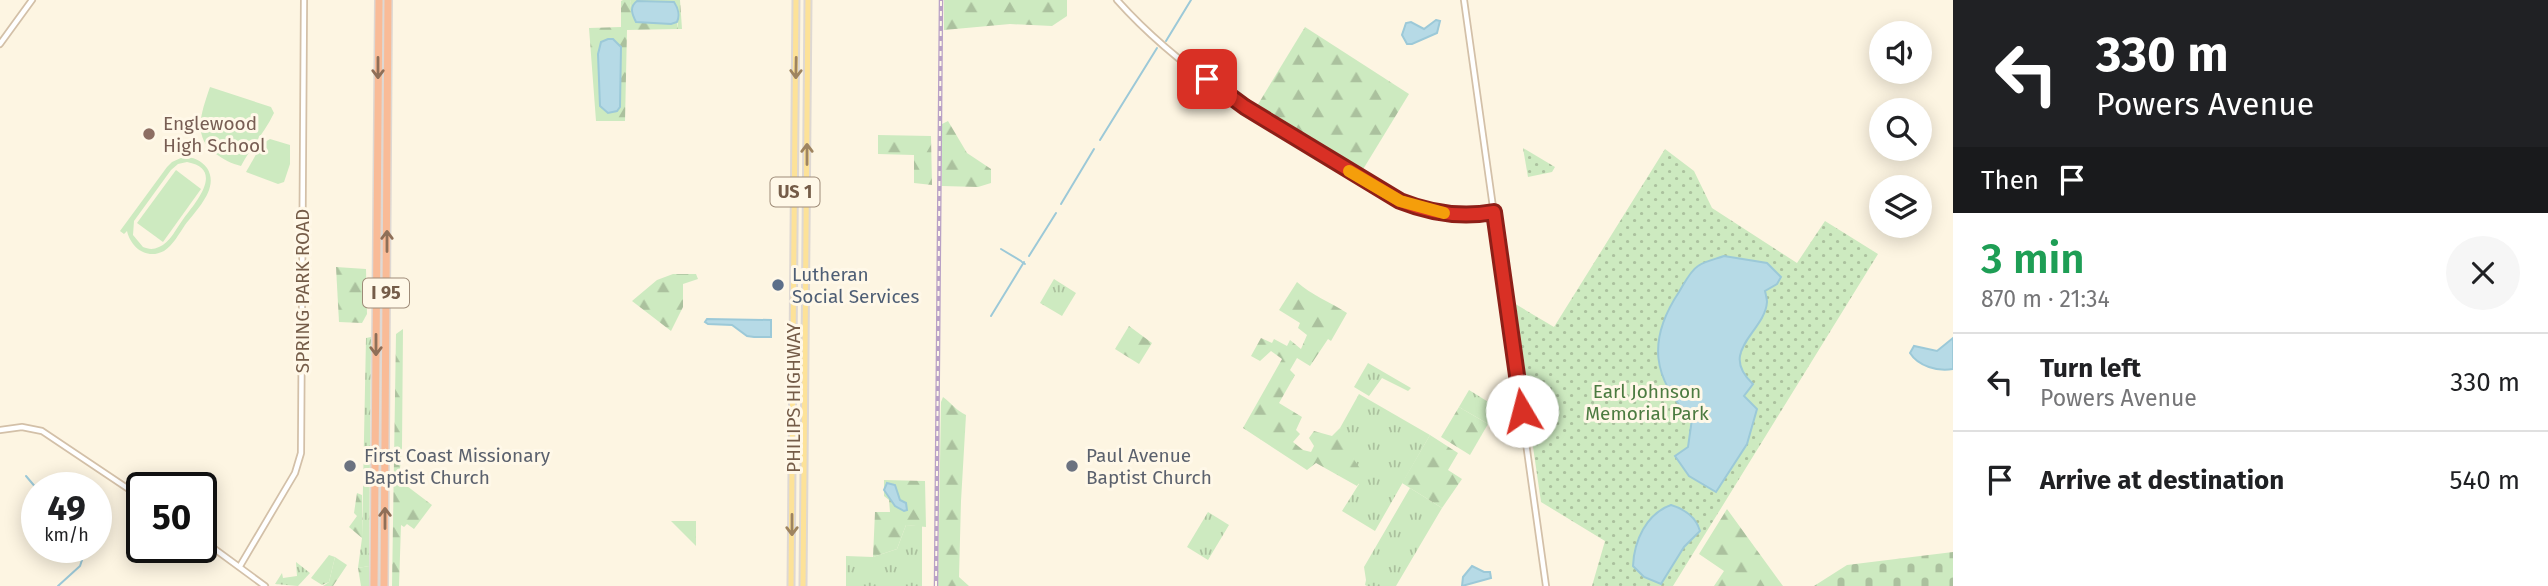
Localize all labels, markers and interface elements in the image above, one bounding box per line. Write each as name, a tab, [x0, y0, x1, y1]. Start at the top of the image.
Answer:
map controls	[1869, 21, 1932, 238]
button: sound	[1869, 21, 1932, 84]
text: 330 m	[2096, 25, 2229, 84]
icon: left	[1981, 28, 2072, 119]
pin	[1177, 49, 1237, 109]
one-way arrow	[371, 56, 385, 79]
one-way arrow	[789, 56, 803, 79]
icon: arrive	[1188, 60, 1226, 98]
text: Powers Avenue	[2096, 85, 2314, 123]
button: search	[1869, 98, 1932, 161]
place label: Englewood High School	[163, 112, 266, 157]
marker: Englewood High School	[141, 126, 157, 142]
one-way arrow	[800, 143, 814, 166]
icon: arrive	[2053, 161, 2091, 199]
text: Then	[1981, 165, 2039, 196]
button: layers	[1869, 175, 1932, 238]
road number: US 1	[770, 177, 820, 206]
street label: SPRING PARK ROAD	[291, 209, 314, 373]
one-way arrow	[380, 230, 394, 253]
text: 3 min	[1981, 234, 2085, 284]
button: close	[2446, 236, 2520, 310]
place label: Lutheran Social Services	[792, 263, 919, 308]
marker: Lutheran Social Services	[770, 277, 786, 293]
road number: I 95	[363, 278, 409, 307]
text: 870 m · 21:34	[1981, 285, 2110, 313]
street label: PHILIPS HIGHWAY	[782, 322, 805, 473]
one-way arrow	[369, 333, 383, 356]
text: Turn left	[2040, 353, 2141, 384]
icon: left	[1981, 363, 2019, 401]
text: 330 m	[2450, 367, 2520, 398]
position arrow	[1485, 374, 1559, 448]
park label: Earl Johnson Memorial Park	[1585, 380, 1709, 425]
text: Powers Avenue	[2040, 384, 2197, 412]
place label: First Coast Missionary Baptist Church	[364, 444, 551, 489]
place label: Paul Avenue Baptist Church	[1086, 444, 1212, 489]
marker: First Coast Missionary Baptist Church	[342, 458, 358, 474]
marker: Paul Avenue Baptist Church	[1064, 458, 1080, 474]
icon: arrive	[1981, 461, 2019, 499]
text: Arrive at destination	[2040, 465, 2284, 496]
text: 540 m	[2449, 465, 2520, 496]
speed limit sign: 50	[126, 472, 217, 563]
text: 49	[47, 487, 86, 529]
one-way arrow	[378, 507, 392, 530]
one-way arrow	[785, 513, 799, 536]
text: km/h	[44, 524, 89, 546]

